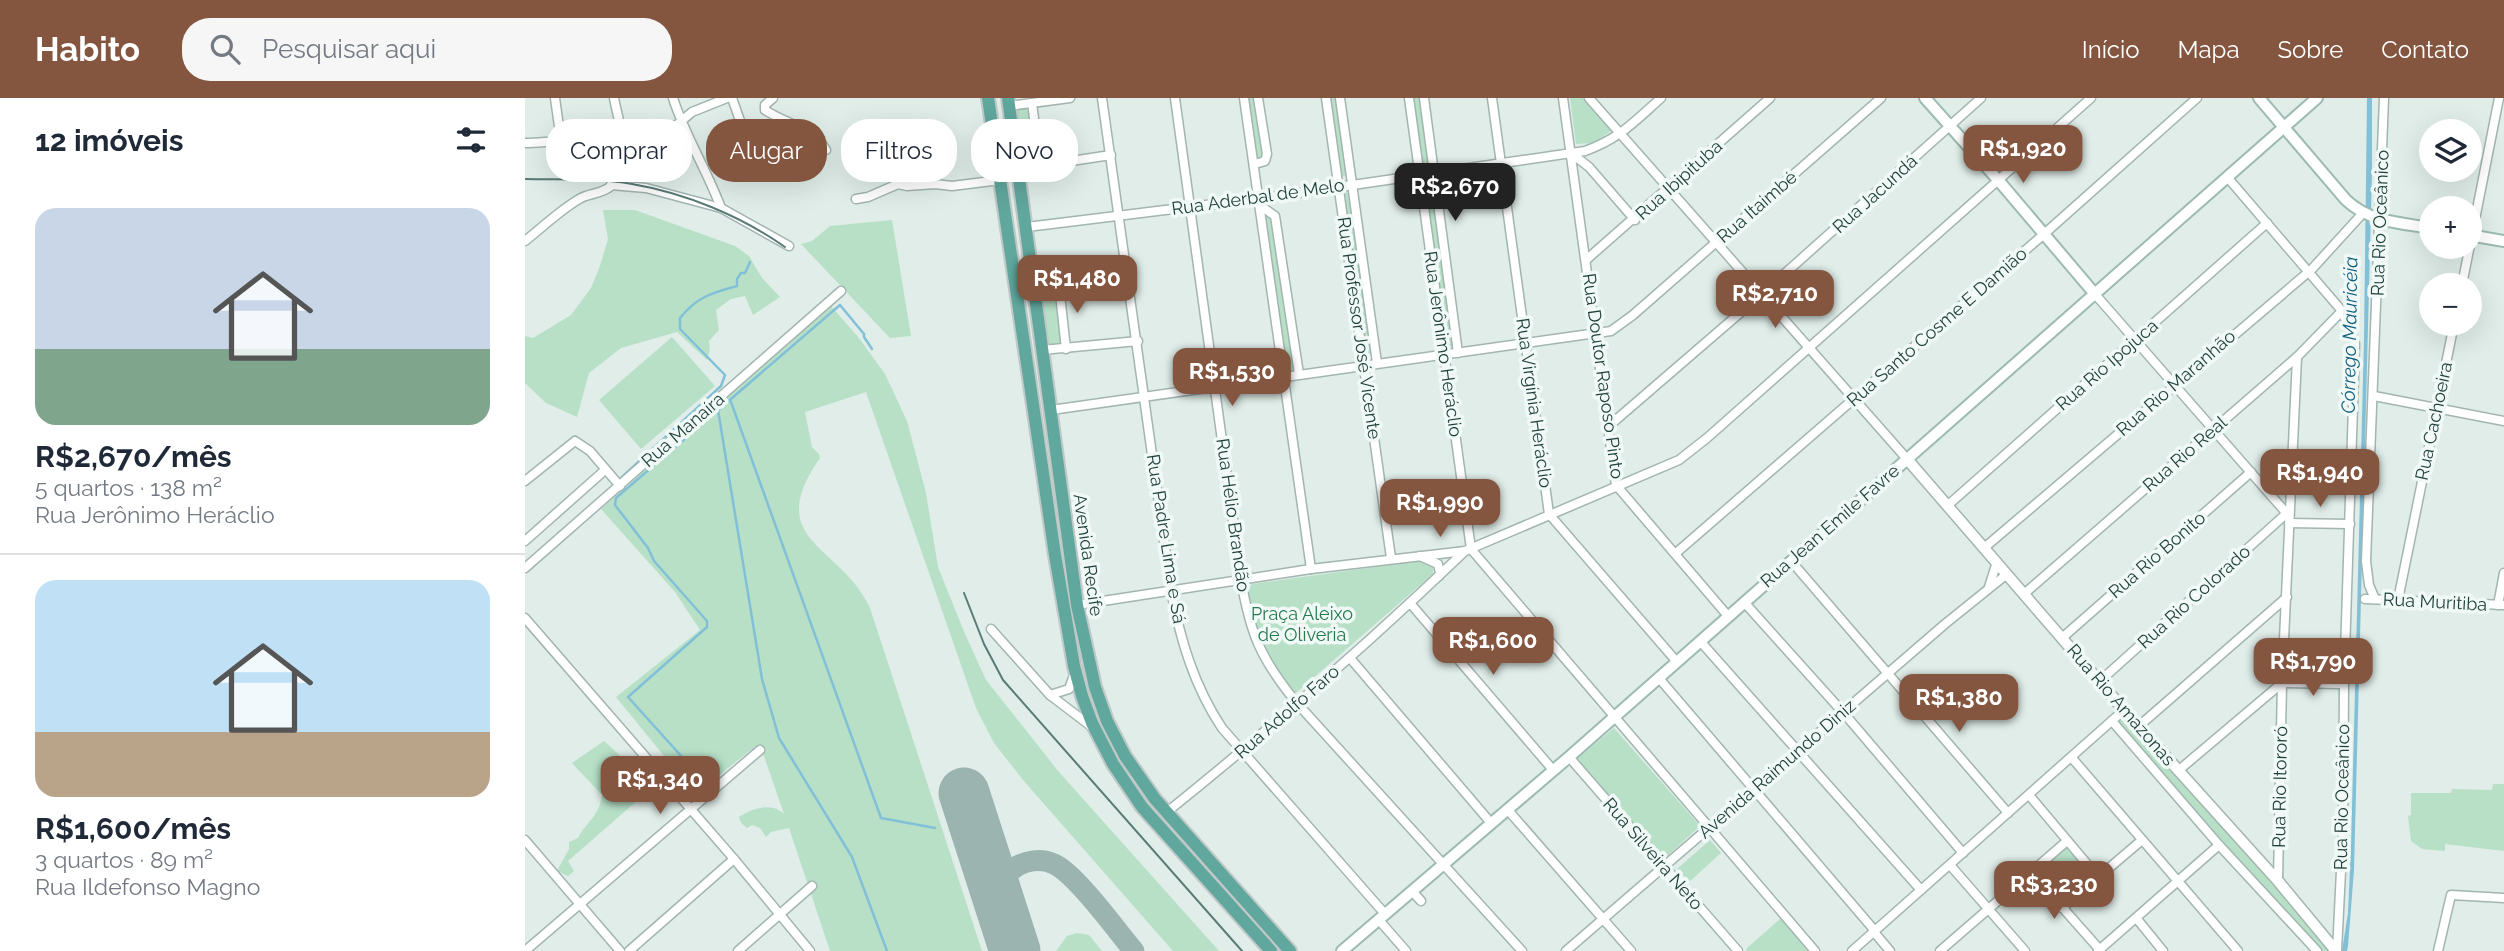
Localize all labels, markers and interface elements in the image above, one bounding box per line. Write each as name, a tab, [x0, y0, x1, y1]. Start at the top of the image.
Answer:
search box	[182, 18, 672, 81]
text: Habito	[35, 30, 140, 69]
icon: search	[206, 30, 244, 68]
text: Pesquisar aqui	[262, 34, 436, 64]
text: Início	[2082, 35, 2140, 64]
text: Mapa	[2178, 35, 2239, 64]
text: Sobre	[2277, 35, 2343, 64]
text: Contato	[2381, 35, 2469, 64]
chip: Comprar	[546, 119, 692, 182]
chip: Alugar	[706, 119, 827, 182]
chip: Filtros	[841, 119, 957, 182]
chip: Novo	[971, 119, 1078, 182]
map controls	[2419, 119, 2482, 336]
button: layers	[2419, 119, 2482, 182]
icon: filters	[452, 121, 490, 159]
text: 12 imóveis	[35, 123, 184, 158]
pin: R$1,920	[1958, 126, 2088, 185]
text: R$1,920	[1979, 134, 2067, 161]
street label: Rua Ibipituba	[1631, 135, 1726, 224]
street label: Rua Rio Oceânico	[2366, 149, 2393, 296]
street label: Rua Jacundá	[1828, 150, 1921, 237]
pin: R$2,670	[1390, 164, 1520, 223]
street label: Rua Itaimbé	[1712, 166, 1801, 247]
text: R$2,670	[1410, 172, 1500, 199]
street label: Rua Aderbal de Melo	[1170, 174, 1346, 219]
button: +	[2419, 196, 2482, 259]
street label: Rua Professor José Vicente	[1333, 215, 1386, 441]
street label: Rua Santo Cosme E Damião	[1842, 243, 2031, 411]
street label: Rua Jerônimo Heráclio	[1420, 250, 1467, 439]
icon: home	[200, 253, 326, 379]
pin: R$1,480	[1012, 256, 1142, 315]
water label: Córrego Mauricéia	[2337, 256, 2361, 414]
text: R$1,480	[1033, 264, 1121, 291]
pin: R$2,710	[1710, 271, 1840, 330]
street label: Rua Doutor Raposo Pinto	[1579, 272, 1628, 480]
button: −	[2419, 273, 2482, 336]
text: R$2,710	[1732, 279, 1818, 306]
street label: Rua Rio Ipojuca	[2051, 315, 2162, 415]
street label: Rua Virgínia Heráclio	[1512, 317, 1557, 490]
street label: Rua Rio Maranhão	[2112, 325, 2240, 440]
pin: R$1,530	[1167, 348, 1297, 408]
text: R$1,530	[1189, 357, 1275, 384]
street label: Rua Cachoeira	[2411, 360, 2456, 482]
street label: Rua Manaíra	[637, 388, 728, 471]
street label: Rua Rio Real	[2138, 411, 2231, 496]
street label: Rua Hélio Brandão	[1212, 437, 1255, 593]
text: R$2,670/mês	[35, 439, 232, 474]
pin: R$1,940	[2255, 450, 2385, 509]
street label: Rua Padre Lima e Sá	[1143, 453, 1190, 625]
text: R$1,940	[2276, 458, 2364, 485]
street label: Rua Jean Emile Favre	[1756, 459, 1904, 592]
text: 5 quartos · 138 m²	[35, 474, 222, 501]
pin: R$1,990	[1375, 480, 1505, 539]
text: R$1,990	[1396, 488, 1484, 515]
street label: Avenida Recife	[1070, 492, 1108, 618]
text: Rua Jerônimo Heráclio	[35, 501, 275, 528]
street label: Rua Rio Bonito	[2104, 507, 2210, 602]
street label: Rua Rio Colorado	[2133, 540, 2255, 653]
street label: Rua Muritiba	[2382, 588, 2488, 615]
park label: Praça Aleixo de Oliveria	[1251, 603, 1353, 645]
pin: R$1,600	[1428, 618, 1558, 677]
icon: home	[200, 625, 326, 751]
text: R$1,600	[1449, 626, 1537, 653]
pin: R$1,790	[2248, 638, 2378, 698]
street label: Rua Rio Amazonas	[2063, 640, 2180, 770]
text: R$1,790	[2270, 647, 2356, 674]
street label: Rua Adolfo Faro	[1230, 660, 1344, 763]
pin: R$1,380	[1894, 674, 2024, 734]
text: R$1,380	[1915, 683, 2003, 710]
street label: Avenida Raimundo Diniz	[1694, 695, 1860, 843]
street label: Rua Rio Oceânico	[2330, 723, 2353, 870]
street label: Rua Rio Itororó	[2268, 726, 2291, 848]
pin: R$1,340	[595, 756, 725, 816]
text: R$1,340	[617, 765, 703, 792]
street label: Rua Silveira Neto	[1599, 793, 1708, 914]
text: R$1,600/mês	[35, 811, 231, 846]
text: 3 quartos · 89 m²	[35, 846, 213, 873]
pin: R$3,230	[1989, 862, 2119, 921]
text: R$3,230	[2010, 870, 2098, 897]
text: Rua Ildefonso Magno	[35, 873, 260, 900]

